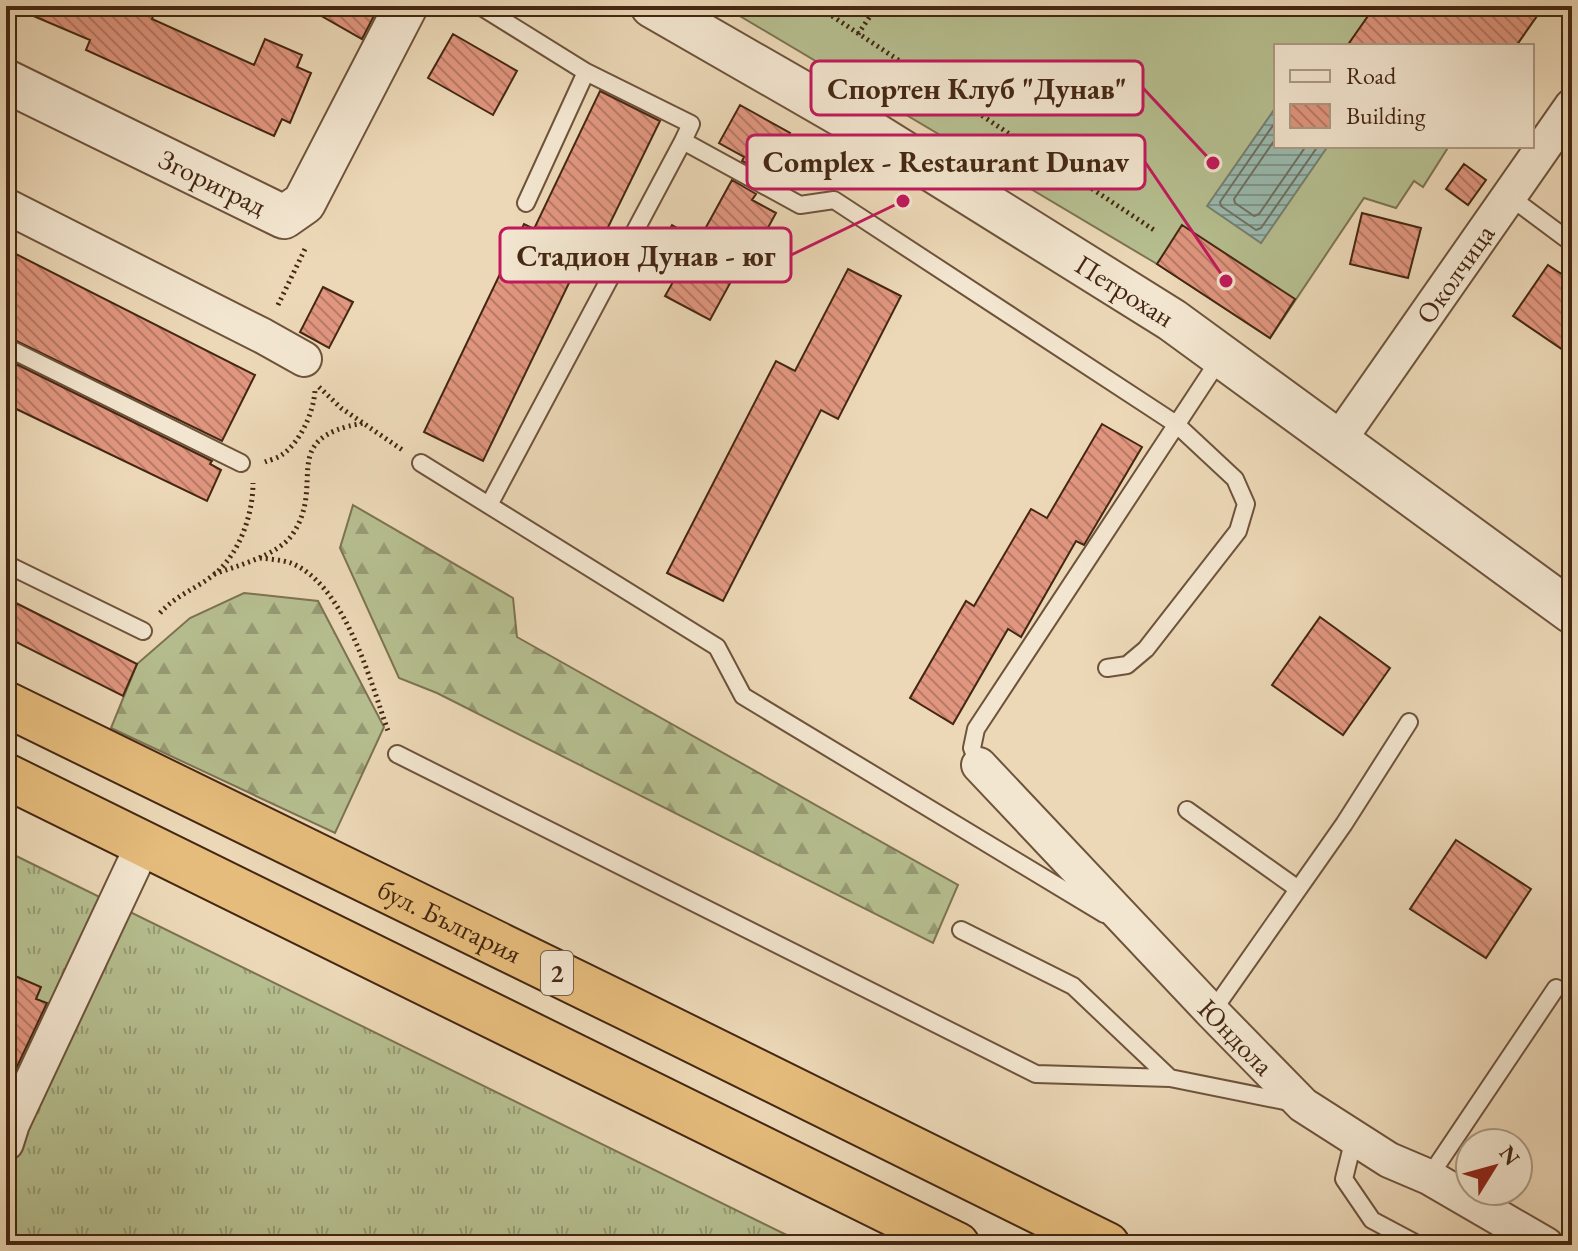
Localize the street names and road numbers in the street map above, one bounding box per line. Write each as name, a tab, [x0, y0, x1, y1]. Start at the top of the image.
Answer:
street label: Згориград	[153, 141, 273, 224]
street label: Околчица	[1407, 216, 1503, 331]
street label: Петрохан	[1069, 246, 1181, 335]
street label: бул. България	[372, 871, 528, 971]
road number: 2	[541, 951, 573, 995]
street label: Юндола	[1190, 990, 1282, 1083]

